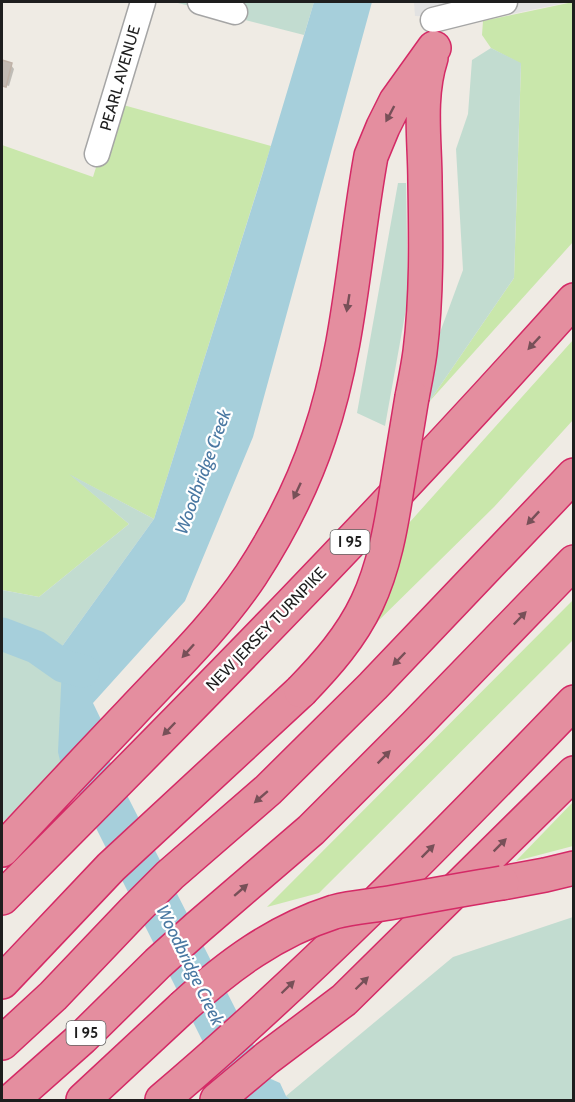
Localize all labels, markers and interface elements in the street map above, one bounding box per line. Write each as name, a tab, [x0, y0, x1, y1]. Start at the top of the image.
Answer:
street label: PEARL AVENUE	[96, 23, 144, 133]
one-way arrow	[385, 106, 395, 123]
one-way arrow	[344, 294, 353, 313]
one-way arrow	[527, 336, 541, 351]
water label: Woodbridge Creek	[170, 405, 236, 537]
one-way arrow	[292, 482, 301, 499]
one-way arrow	[527, 511, 541, 525]
road number: I 95	[330, 530, 370, 554]
street label: NEW JERSEY TURNPIKE	[202, 563, 330, 695]
one-way arrow	[513, 610, 527, 625]
one-way arrow	[182, 643, 195, 658]
one-way arrow	[392, 652, 406, 666]
one-way arrow	[162, 721, 176, 736]
one-way arrow	[376, 751, 390, 765]
one-way arrow	[254, 790, 269, 803]
one-way arrow	[493, 839, 507, 853]
one-way arrow	[420, 845, 434, 859]
one-way arrow	[233, 884, 248, 897]
water label: Woodbridge Creek	[151, 901, 229, 1030]
one-way arrow	[354, 976, 368, 990]
one-way arrow	[281, 981, 295, 995]
road number: I 95	[66, 1021, 106, 1045]

